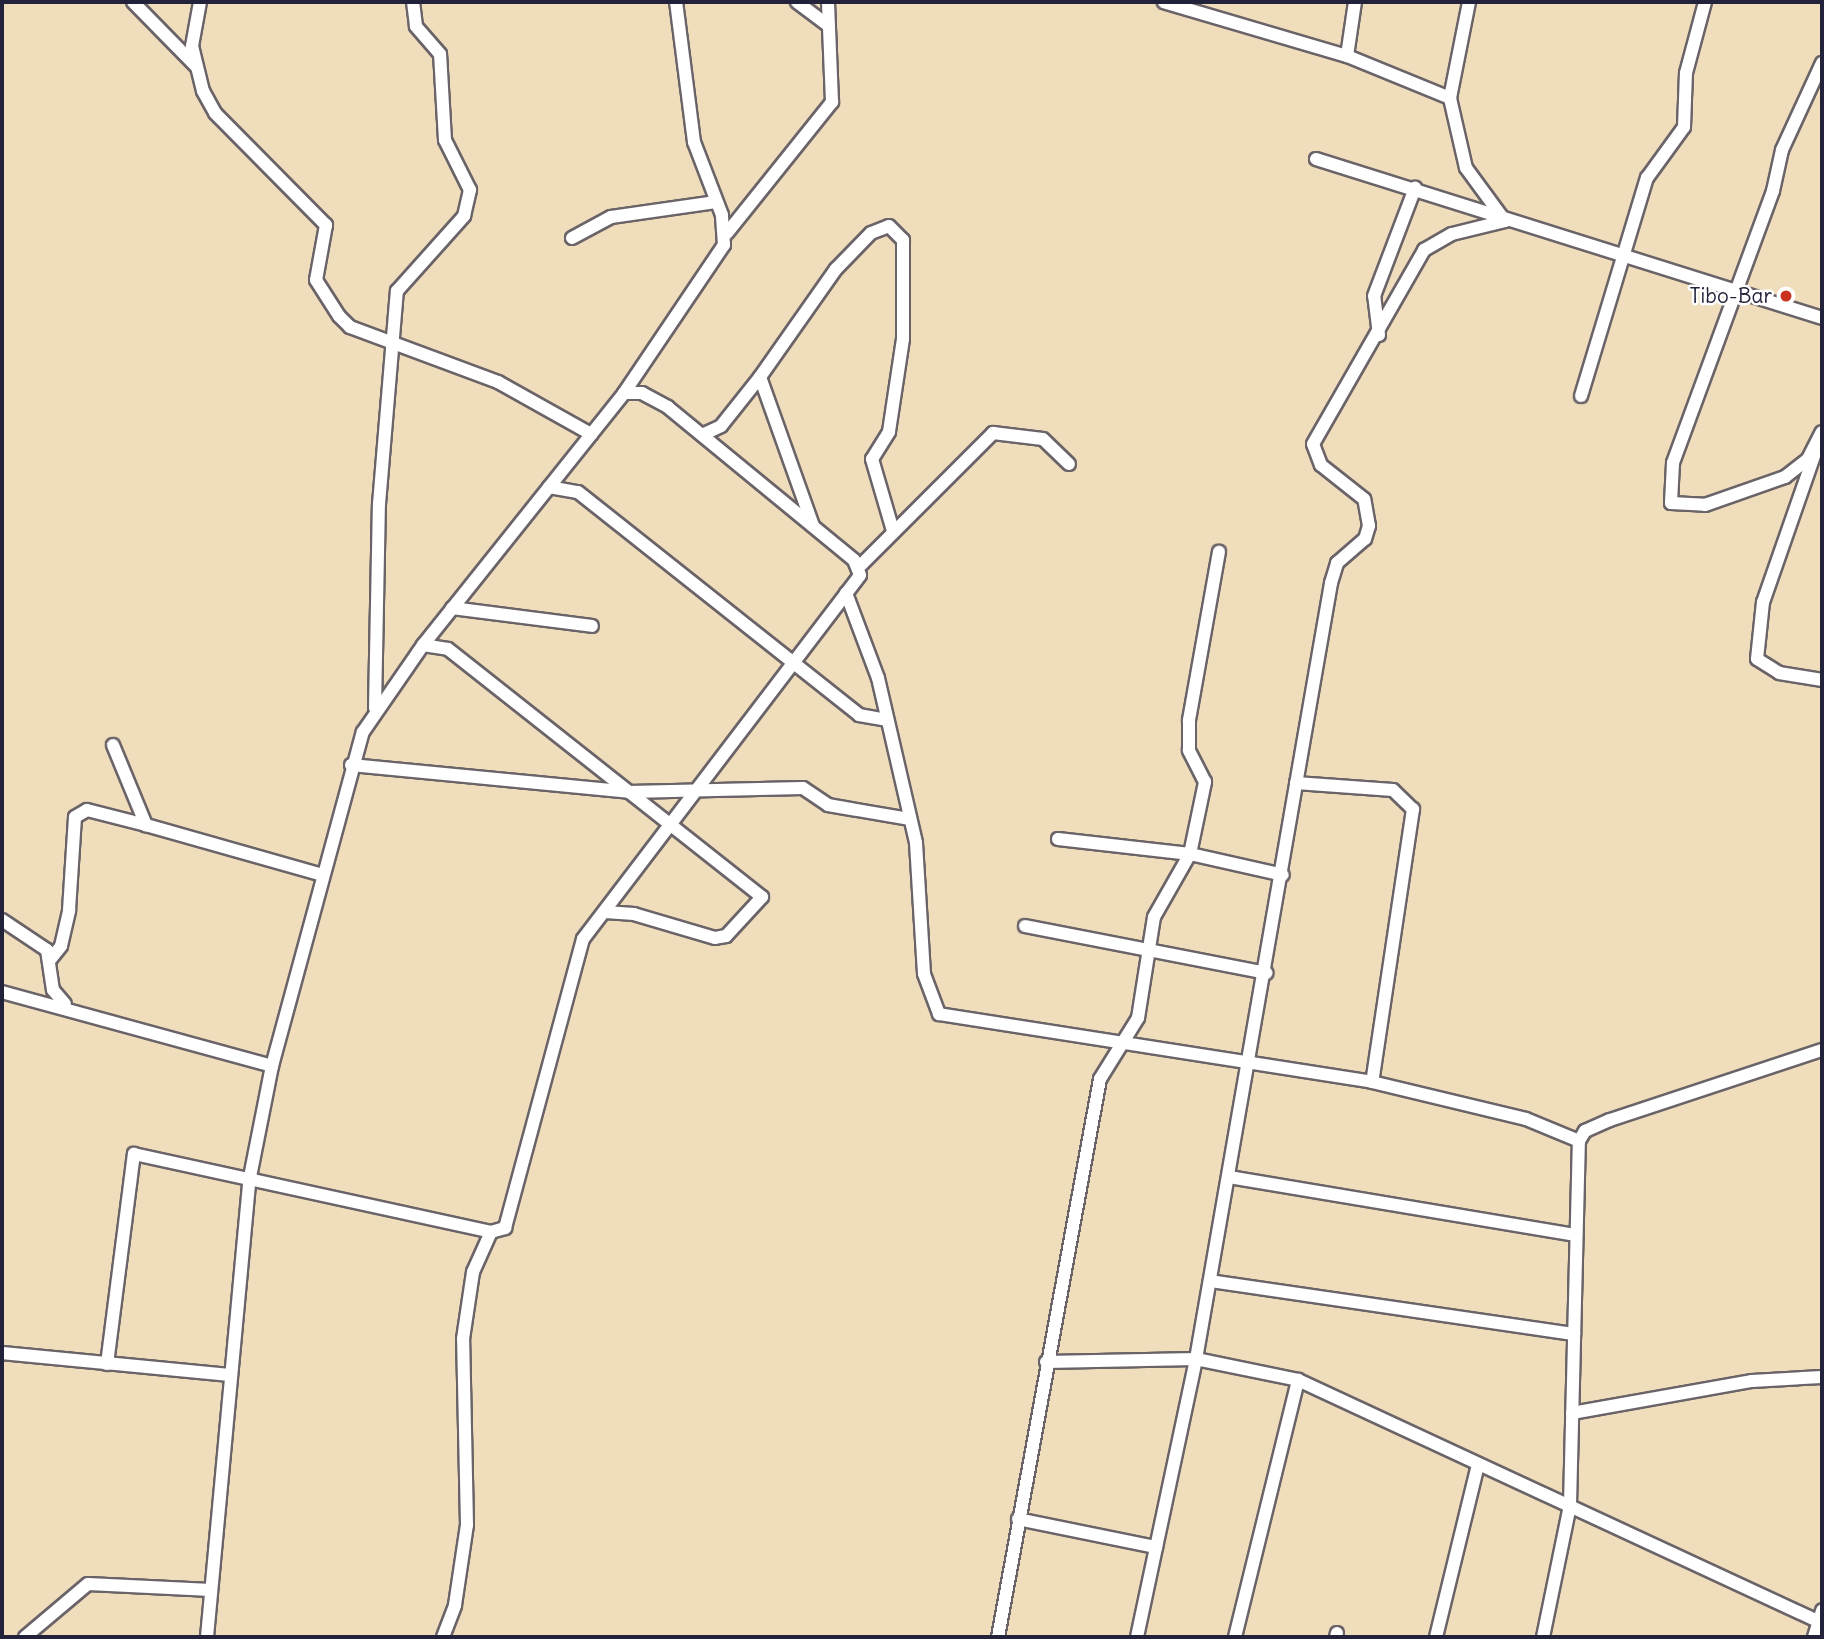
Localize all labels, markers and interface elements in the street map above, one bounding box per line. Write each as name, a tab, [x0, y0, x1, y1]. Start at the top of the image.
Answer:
place label: Tibo-Bar	[1690, 283, 1772, 309]
marker: Tibo-Bar	[1778, 288, 1794, 304]

